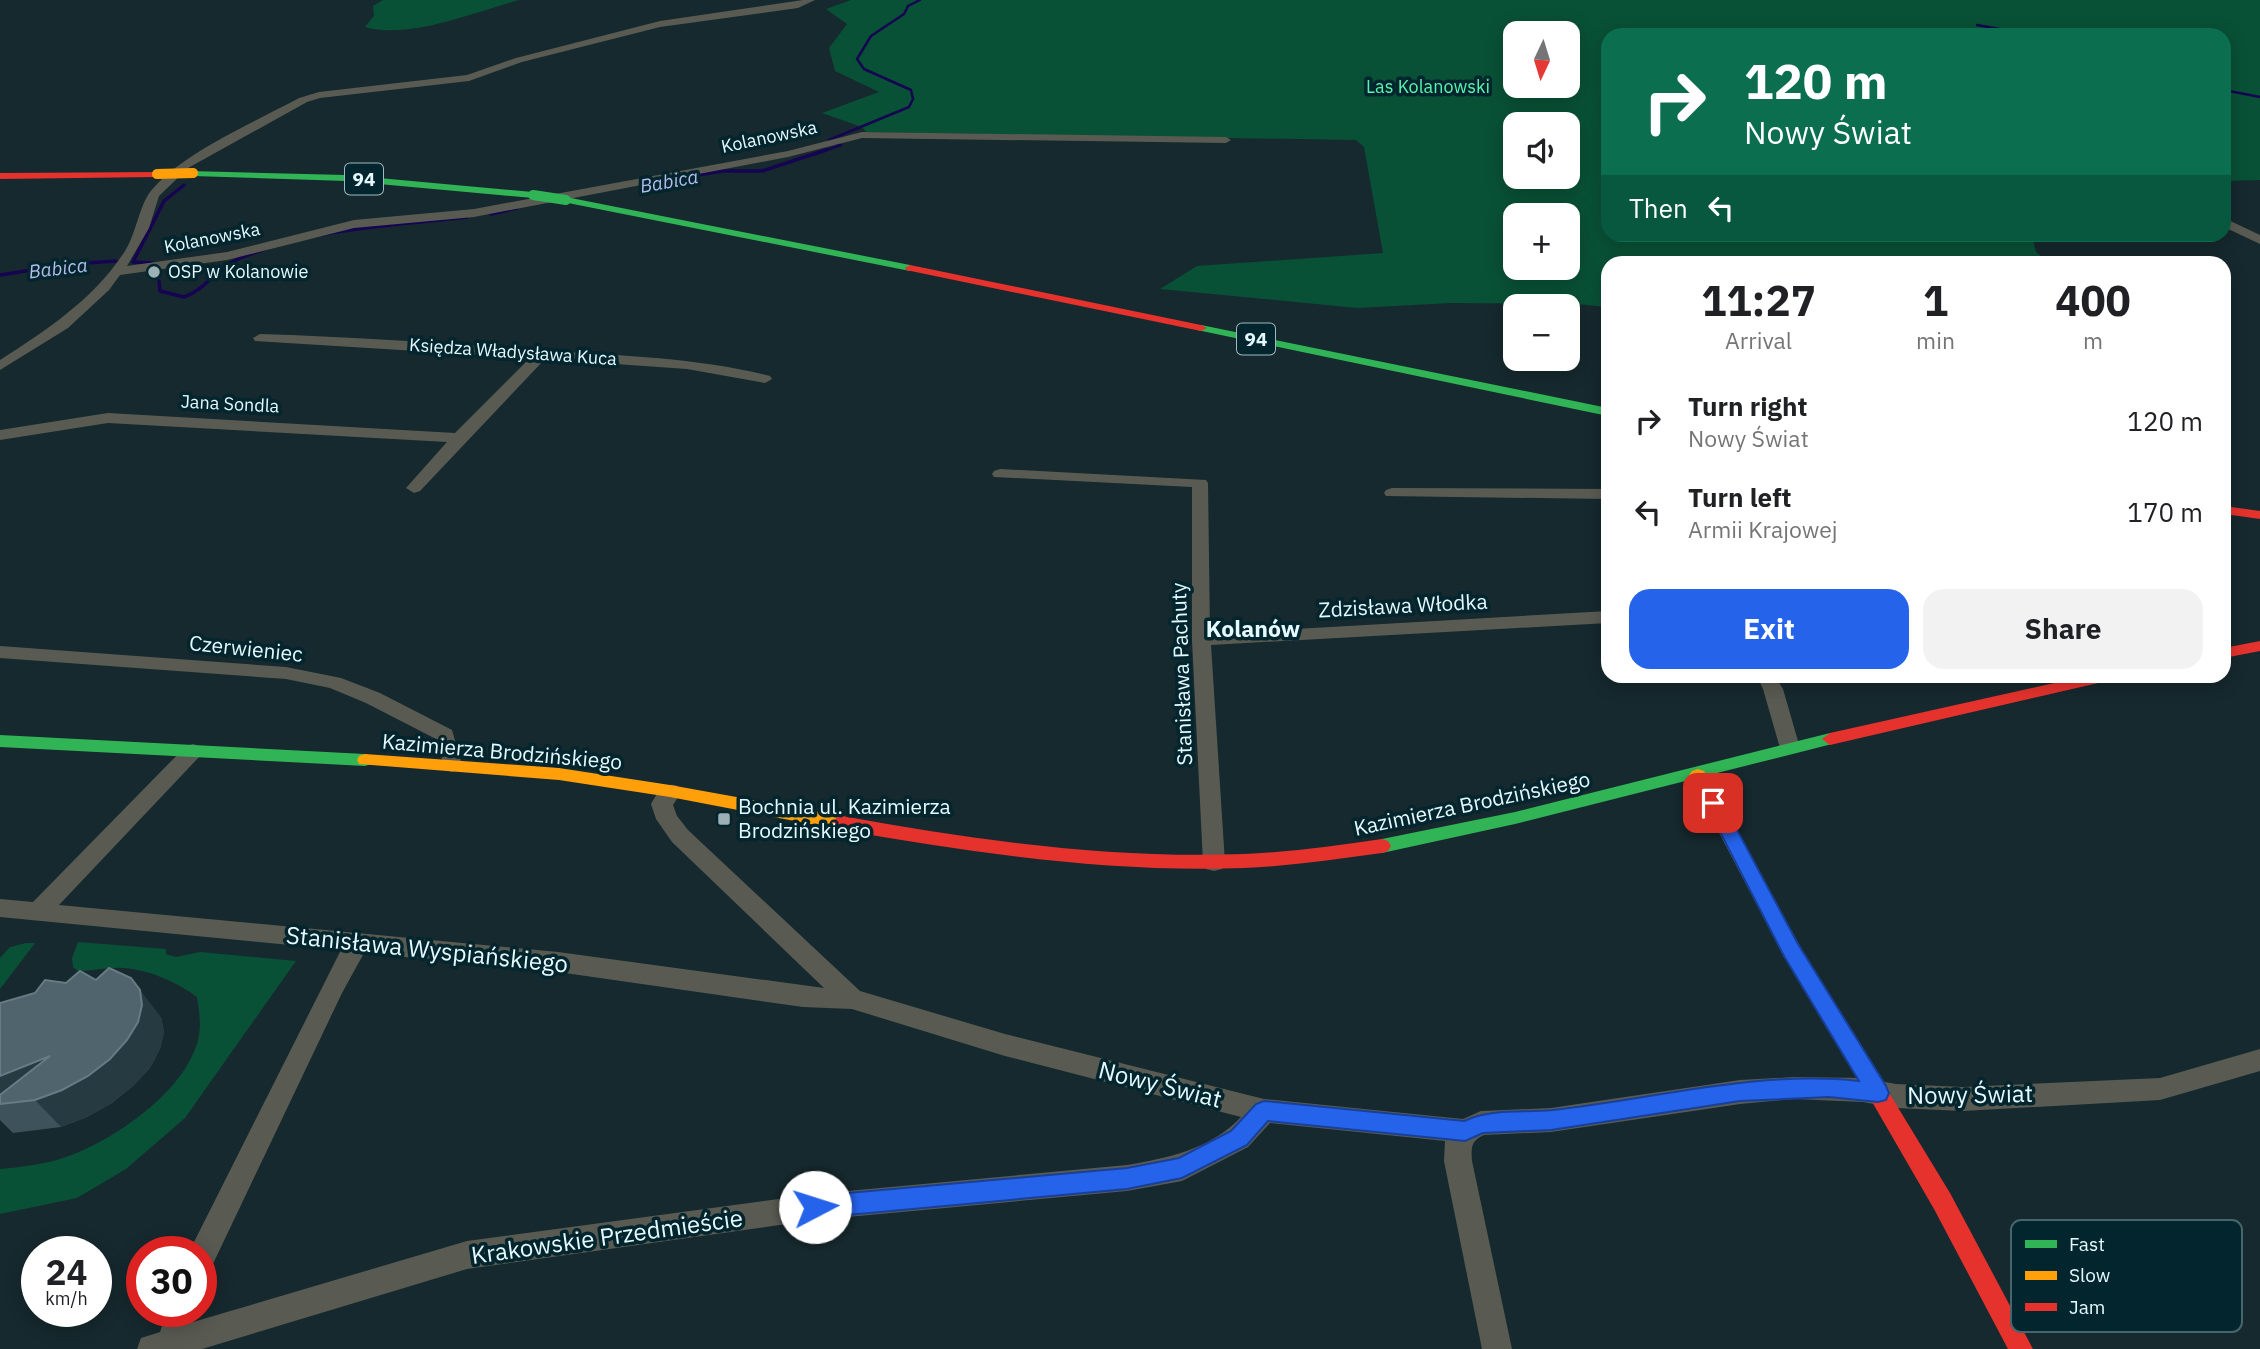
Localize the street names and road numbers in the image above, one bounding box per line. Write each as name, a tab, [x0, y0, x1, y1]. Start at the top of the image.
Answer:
street label: Kolanowska	[719, 115, 819, 158]
road number: 94	[345, 164, 383, 195]
street label: Kolanowska	[162, 217, 262, 258]
road number: 94	[1237, 324, 1275, 354]
street label: Księdza Władysława Kuca	[408, 333, 618, 370]
street label: Jana Sondla	[180, 389, 280, 418]
street label: Stanisława Pachuty	[1164, 581, 1198, 766]
street label: Zdzisława Włodka	[1318, 587, 1488, 623]
street label: Czerwieniec	[188, 628, 304, 668]
street label: Kazimierza Brodzińskiego	[381, 727, 623, 775]
street label: Kazimierza Brodzińskiego	[1351, 764, 1593, 842]
street label: Stanisława Wyspiańskiego	[284, 918, 570, 980]
street label: Nowy Świat	[1095, 1053, 1225, 1115]
street label: Nowy Świat	[1907, 1077, 2033, 1111]
street label: Krakowskie Przedmieście	[469, 1201, 745, 1271]

